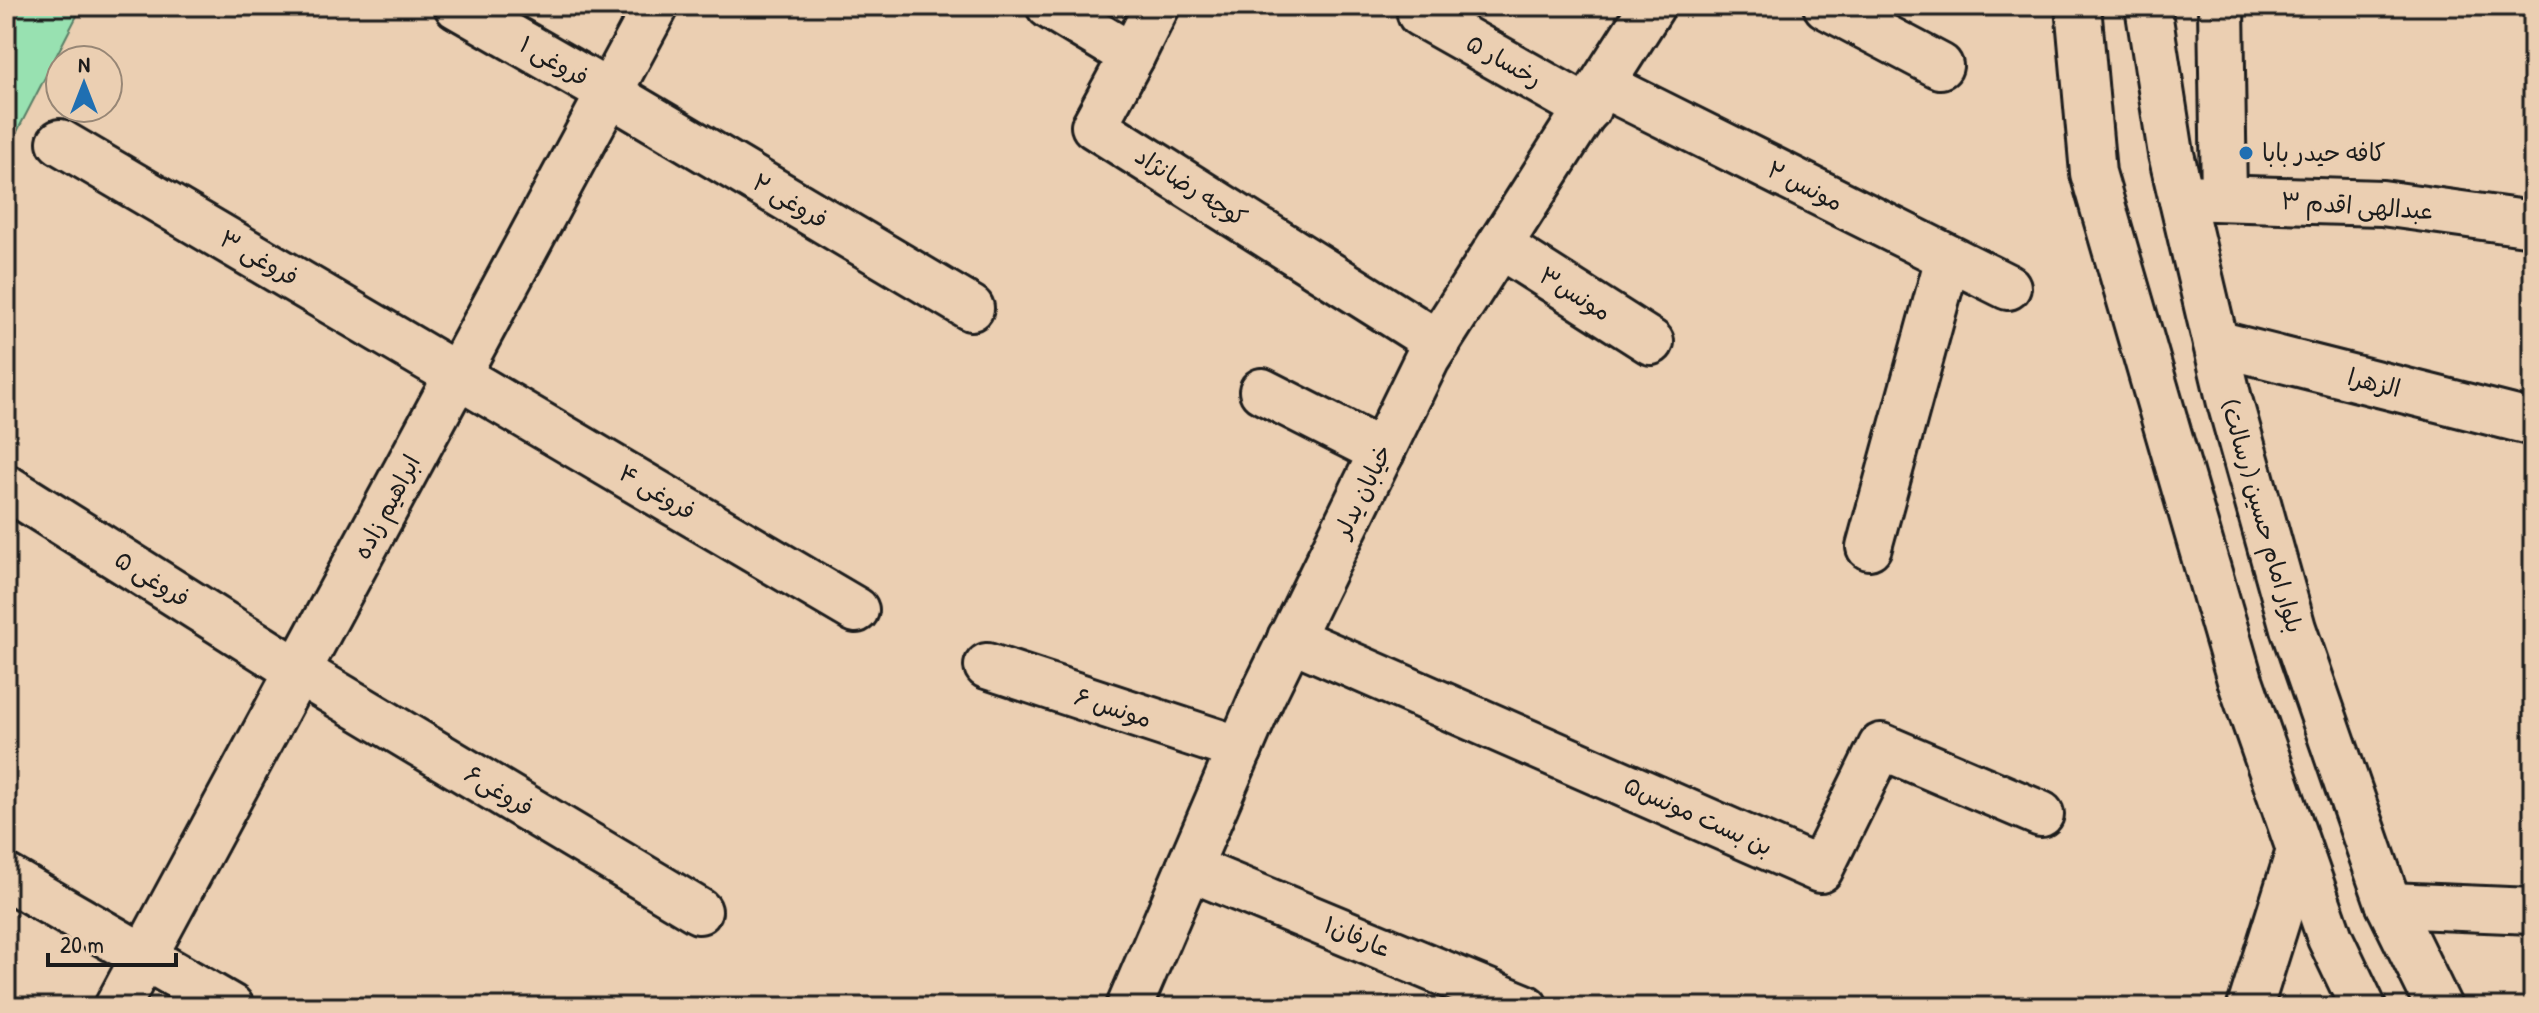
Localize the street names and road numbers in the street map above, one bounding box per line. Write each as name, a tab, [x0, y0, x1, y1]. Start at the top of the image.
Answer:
street label: رخسار ۵	[1461, 26, 1548, 94]
street label: فروغی ۱	[514, 28, 595, 93]
street label: کوچه رضانژاد	[1129, 139, 1254, 233]
street label: مونس ۲	[1762, 152, 1849, 218]
street label: فروغی ۲	[747, 165, 834, 235]
street label: عبدالهی اقدم ۳	[2280, 184, 2434, 229]
street label: فروغی ۳	[214, 222, 305, 292]
street label: مونس۳	[1534, 259, 1618, 328]
street label: الزهرا	[2344, 360, 2404, 404]
street label: بلوار امام حسین (رسالت)	[2211, 395, 2312, 637]
street label: خیابان یدلر	[1325, 439, 1398, 544]
street label: ابراهیم زاده	[345, 449, 430, 566]
street label: فروغی ۴	[613, 456, 702, 527]
street label: فروغی ۵	[109, 543, 196, 614]
street label: مونس ۶	[1071, 680, 1156, 735]
street label: فروغی۶	[459, 757, 540, 823]
street label: بن بست مونس۵	[1619, 768, 1778, 862]
street label: عارفان۱	[1319, 908, 1396, 964]

